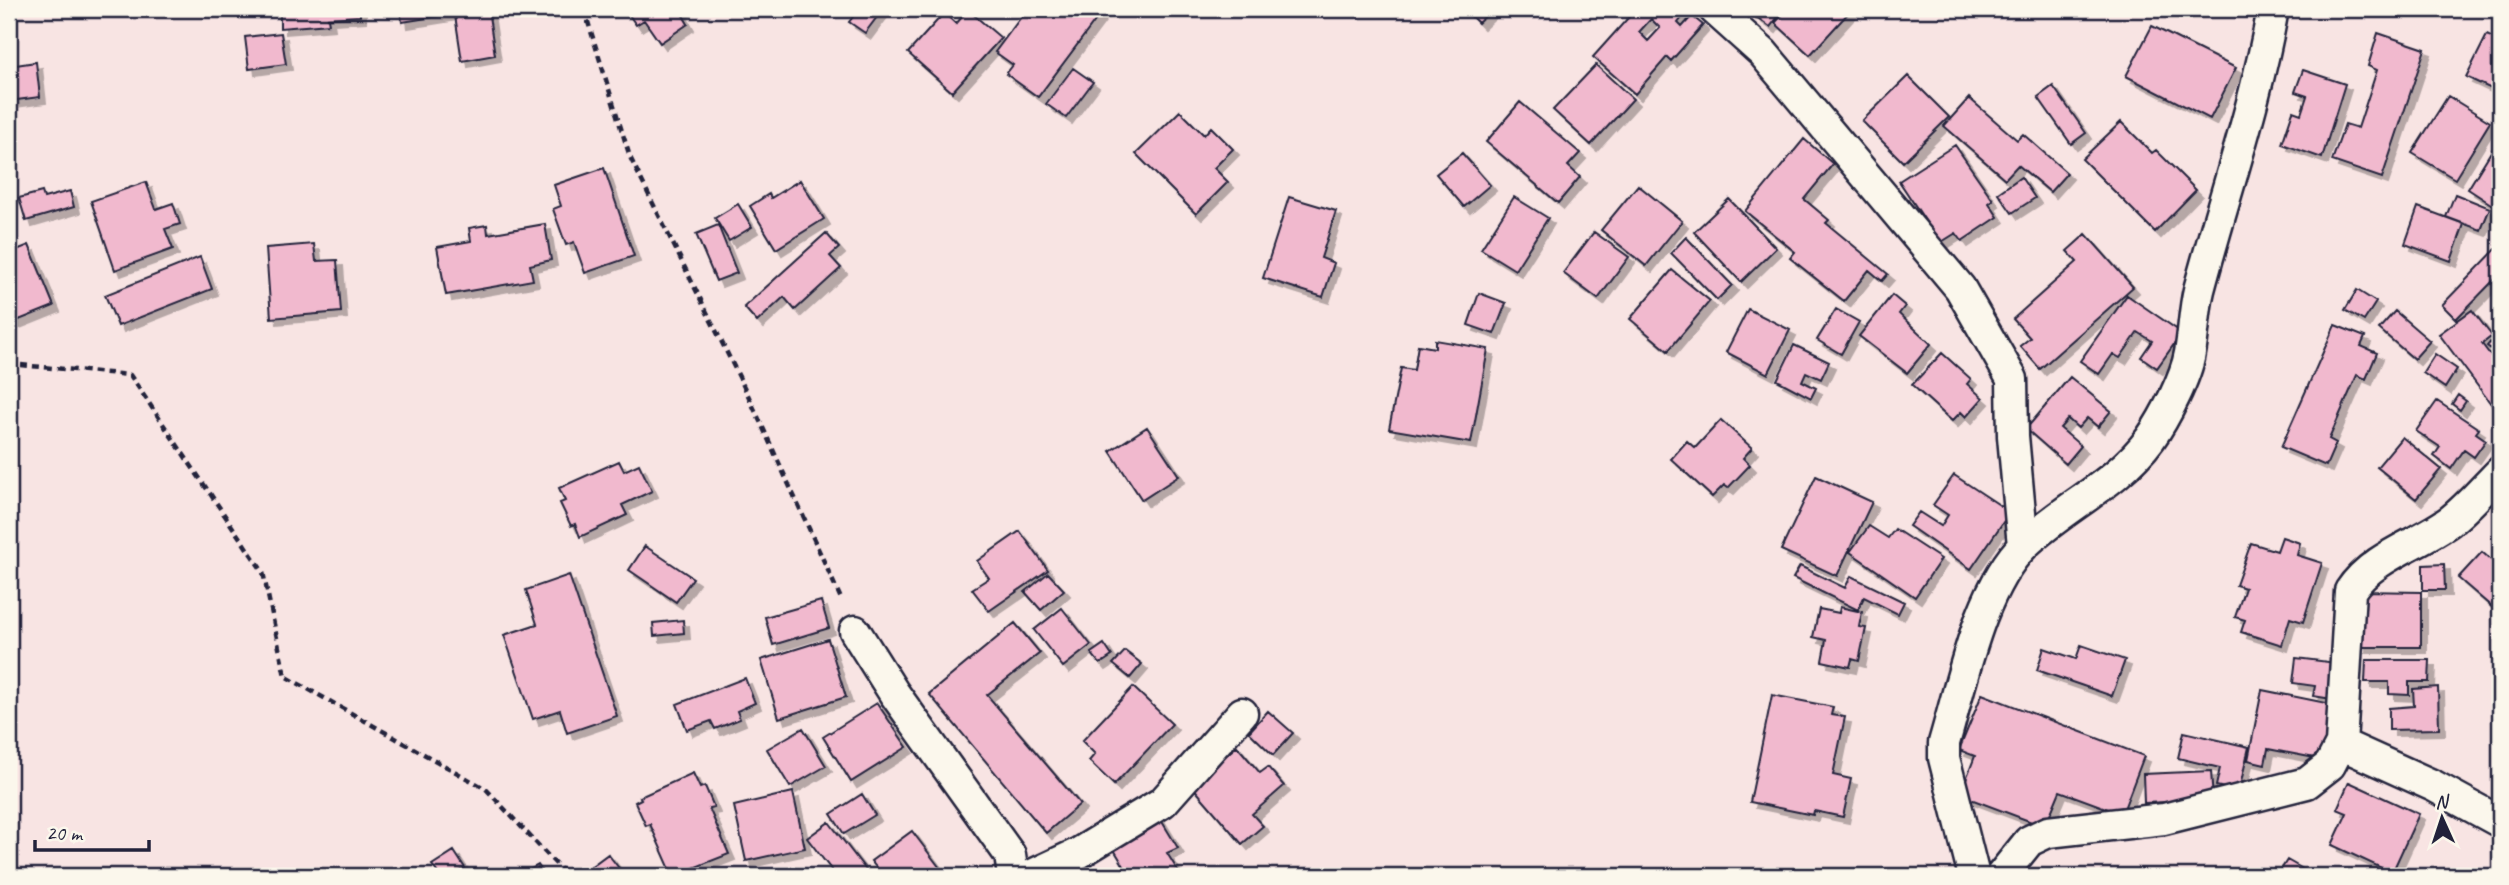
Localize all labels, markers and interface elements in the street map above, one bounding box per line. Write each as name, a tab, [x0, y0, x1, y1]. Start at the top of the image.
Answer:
north arrow	[2408, 784, 2478, 854]
text: N	[2435, 790, 2451, 814]
scale bar	[35, 808, 149, 852]
text: 20 m	[46, 820, 84, 846]

